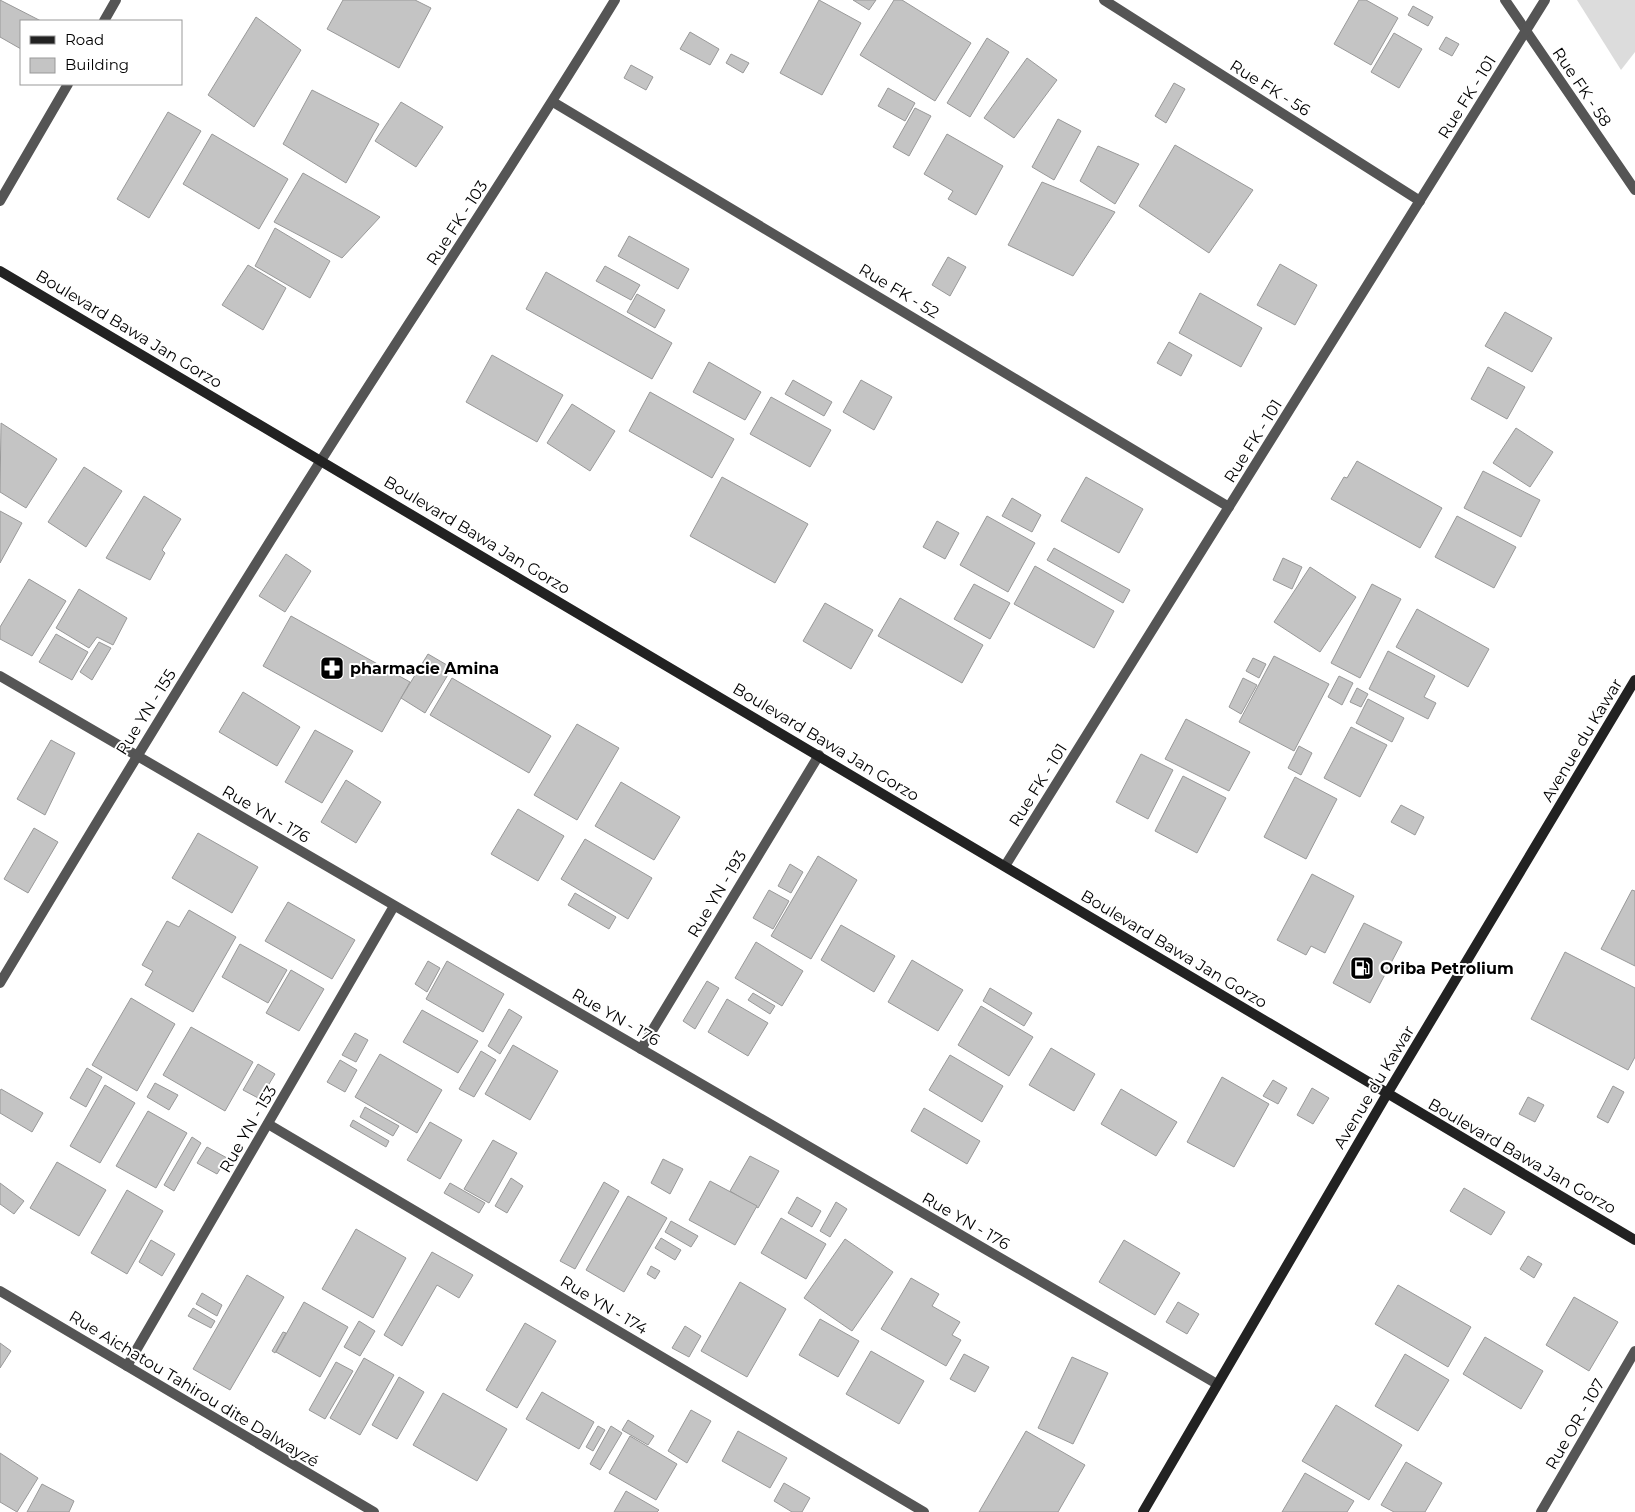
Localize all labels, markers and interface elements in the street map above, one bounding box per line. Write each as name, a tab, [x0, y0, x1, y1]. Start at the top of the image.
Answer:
legend	[20, 20, 182, 85]
text: Road	[65, 30, 104, 49]
street label: Rue FK - 58	[1549, 44, 1615, 130]
street label: Rue FK - 101	[1434, 52, 1500, 142]
text: Building	[65, 55, 129, 74]
street label: Rue FK - 56	[1226, 56, 1314, 120]
street label: Rue FK - 103	[423, 177, 491, 269]
street label: Rue FK - 52	[855, 260, 943, 322]
street label: Boulevard Bawa Jan Gorzo	[32, 266, 226, 392]
street label: Rue FK - 101	[1220, 396, 1286, 486]
street label: Boulevard Bawa Jan Gorzo	[380, 472, 574, 598]
pharmacy icon: pharmacie Amina	[319, 655, 345, 681]
place label: pharmacie Amina	[350, 659, 499, 678]
street label: Rue YN - 155	[112, 666, 180, 758]
street label: Avenue du Kawar	[1538, 675, 1626, 805]
street label: Boulevard Bawa Jan Gorzo	[729, 679, 923, 805]
street label: Rue FK - 101	[1005, 740, 1071, 830]
street label: Rue YN - 176	[219, 781, 313, 847]
street label: Rue YN - 193	[684, 847, 750, 941]
street label: Boulevard Bawa Jan Gorzo	[1077, 886, 1271, 1012]
fuel station icon: Oriba Petrolium	[1349, 955, 1375, 981]
place label: Oriba Petrolium	[1380, 959, 1514, 978]
street label: Rue YN - 176	[569, 984, 663, 1050]
street label: Avenue du Kawar	[1330, 1022, 1418, 1152]
street label: Rue YN - 153	[215, 1082, 281, 1176]
street label: Boulevard Bawa Jan Gorzo	[1425, 1094, 1619, 1218]
street label: Rue YN - 176	[919, 1188, 1013, 1254]
street label: Rue YN - 174	[557, 1272, 651, 1339]
street label: Rue Aichatou Tahirou dite Dalwayzé	[66, 1307, 322, 1471]
street label: Rue OR - 107	[1541, 1375, 1609, 1473]

